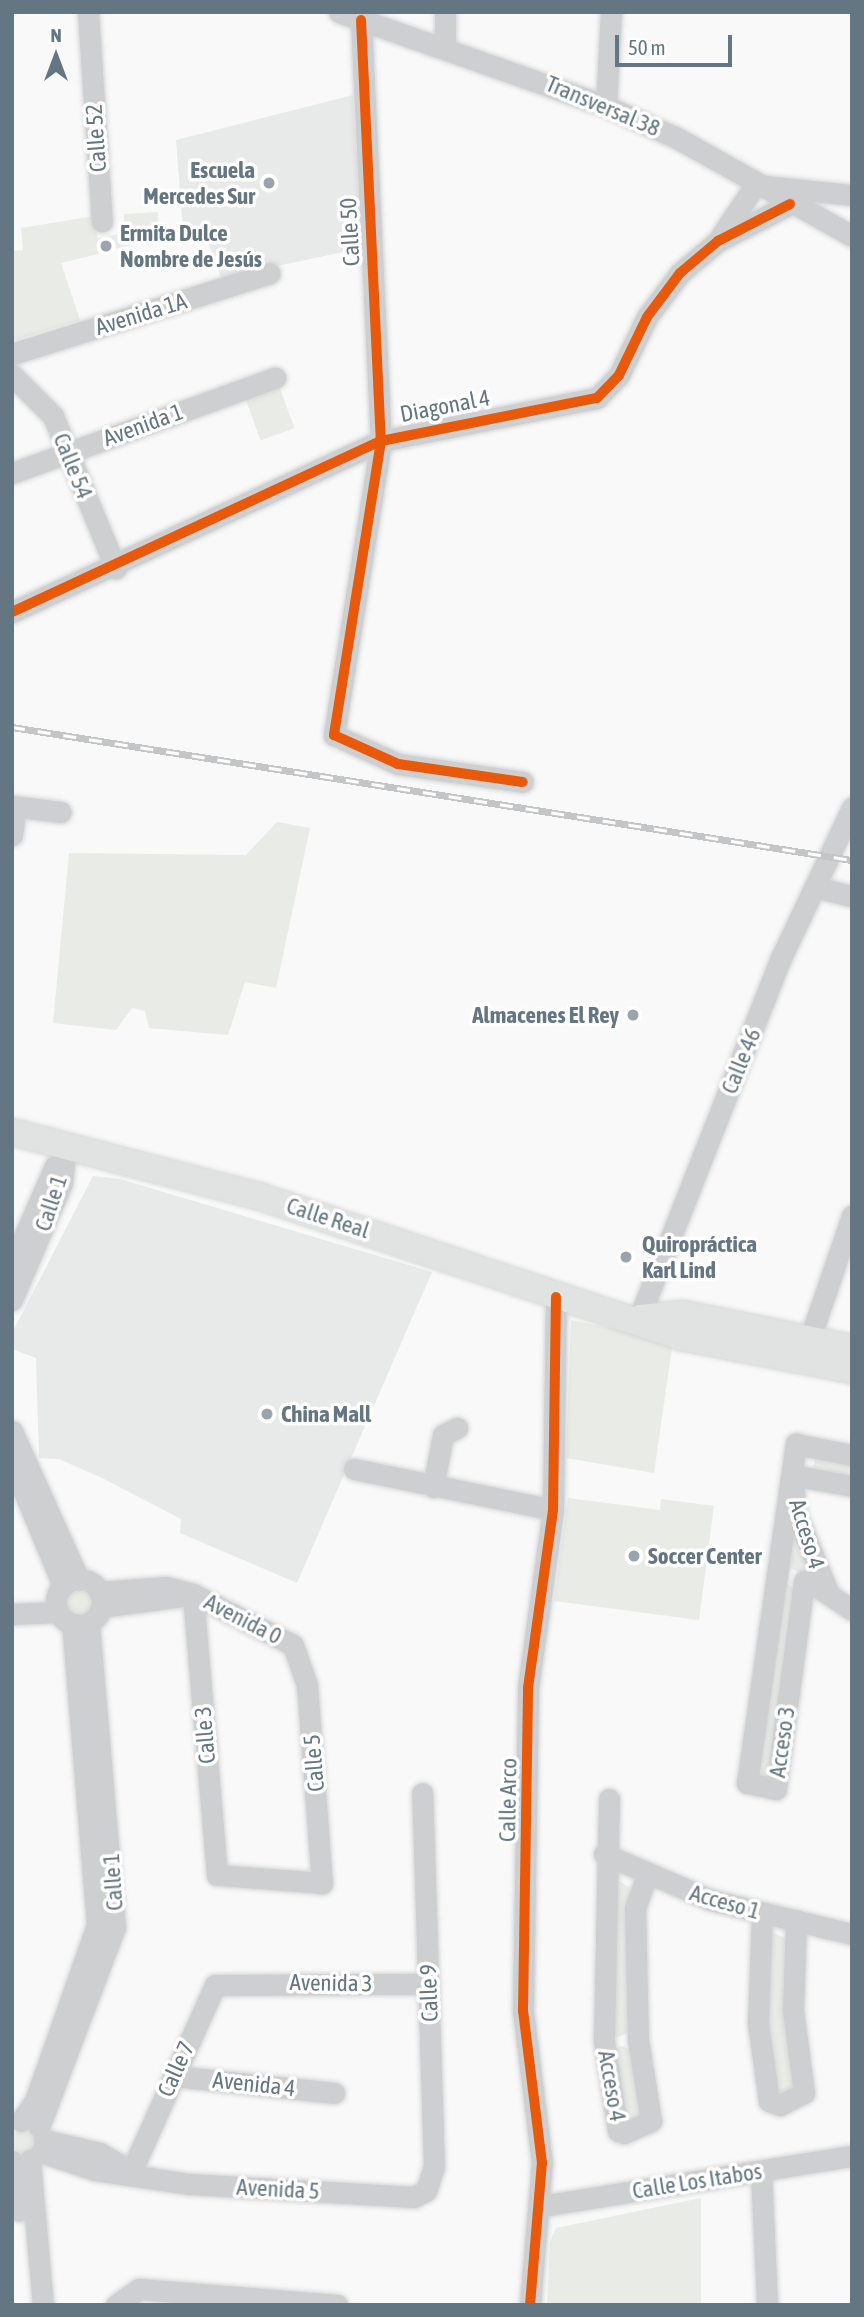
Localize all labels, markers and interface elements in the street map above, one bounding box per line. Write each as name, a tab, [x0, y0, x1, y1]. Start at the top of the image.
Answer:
north arrow	[21, 21, 91, 91]
scale bar	[619, 21, 736, 65]
text: N	[50, 24, 62, 46]
text: 50 m	[628, 35, 666, 59]
street label: Transversal 38	[542, 70, 664, 142]
street label: Calle 52	[80, 103, 112, 173]
place label: Escuela Mercedes Sur	[143, 156, 255, 210]
marker: Escuela Mercedes Sur	[261, 175, 277, 191]
street label: Calle 50	[334, 197, 366, 267]
place label: Ermita Dulce Nombre de Jesús	[120, 219, 262, 273]
marker: Ermita Dulce Nombre de Jesús	[98, 238, 114, 254]
street label: Avenida 1A	[92, 287, 190, 341]
street label: Diagonal 4	[398, 384, 492, 428]
street label: Avenida 1	[99, 398, 187, 452]
street label: Calle 54	[47, 429, 99, 503]
place label: Almacenes El Rey	[472, 1001, 619, 1029]
marker: Almacenes El Rey	[625, 1007, 641, 1023]
street label: Calle 46	[715, 1024, 767, 1098]
street label: Calle 1	[29, 1171, 73, 1235]
street label: Calle Real	[283, 1192, 373, 1244]
place label: Quiropráctica Karl Lind	[642, 1230, 757, 1284]
marker: Quiropráctica Karl Lind	[616, 1247, 636, 1267]
place label: China Mall	[281, 1400, 371, 1428]
marker: China Mall	[259, 1406, 275, 1422]
street label: Acceso 4	[783, 1496, 831, 1572]
place label: Soccer Center	[648, 1542, 761, 1570]
marker: Soccer Center	[626, 1548, 642, 1564]
street label: Avenida 0	[200, 1588, 286, 1650]
street label: Calle 3	[189, 1705, 221, 1765]
street label: Acceso 3	[763, 1705, 801, 1779]
street label: Calle 5	[298, 1733, 330, 1793]
street label: Calle Arco	[493, 1758, 523, 1842]
street label: Calle 1	[97, 1852, 129, 1912]
street label: Acceso 1	[687, 1879, 763, 1925]
street label: Calle 9	[414, 1964, 444, 2022]
street label: Avenida 3	[289, 1968, 373, 1998]
street label: Calle 7	[152, 2037, 200, 2101]
street label: Acceso 4	[592, 2048, 632, 2124]
street label: Avenida 4	[211, 2066, 297, 2102]
street label: Calle Los Itabos	[630, 2157, 764, 2205]
street label: Avenida 5	[236, 2173, 320, 2205]

